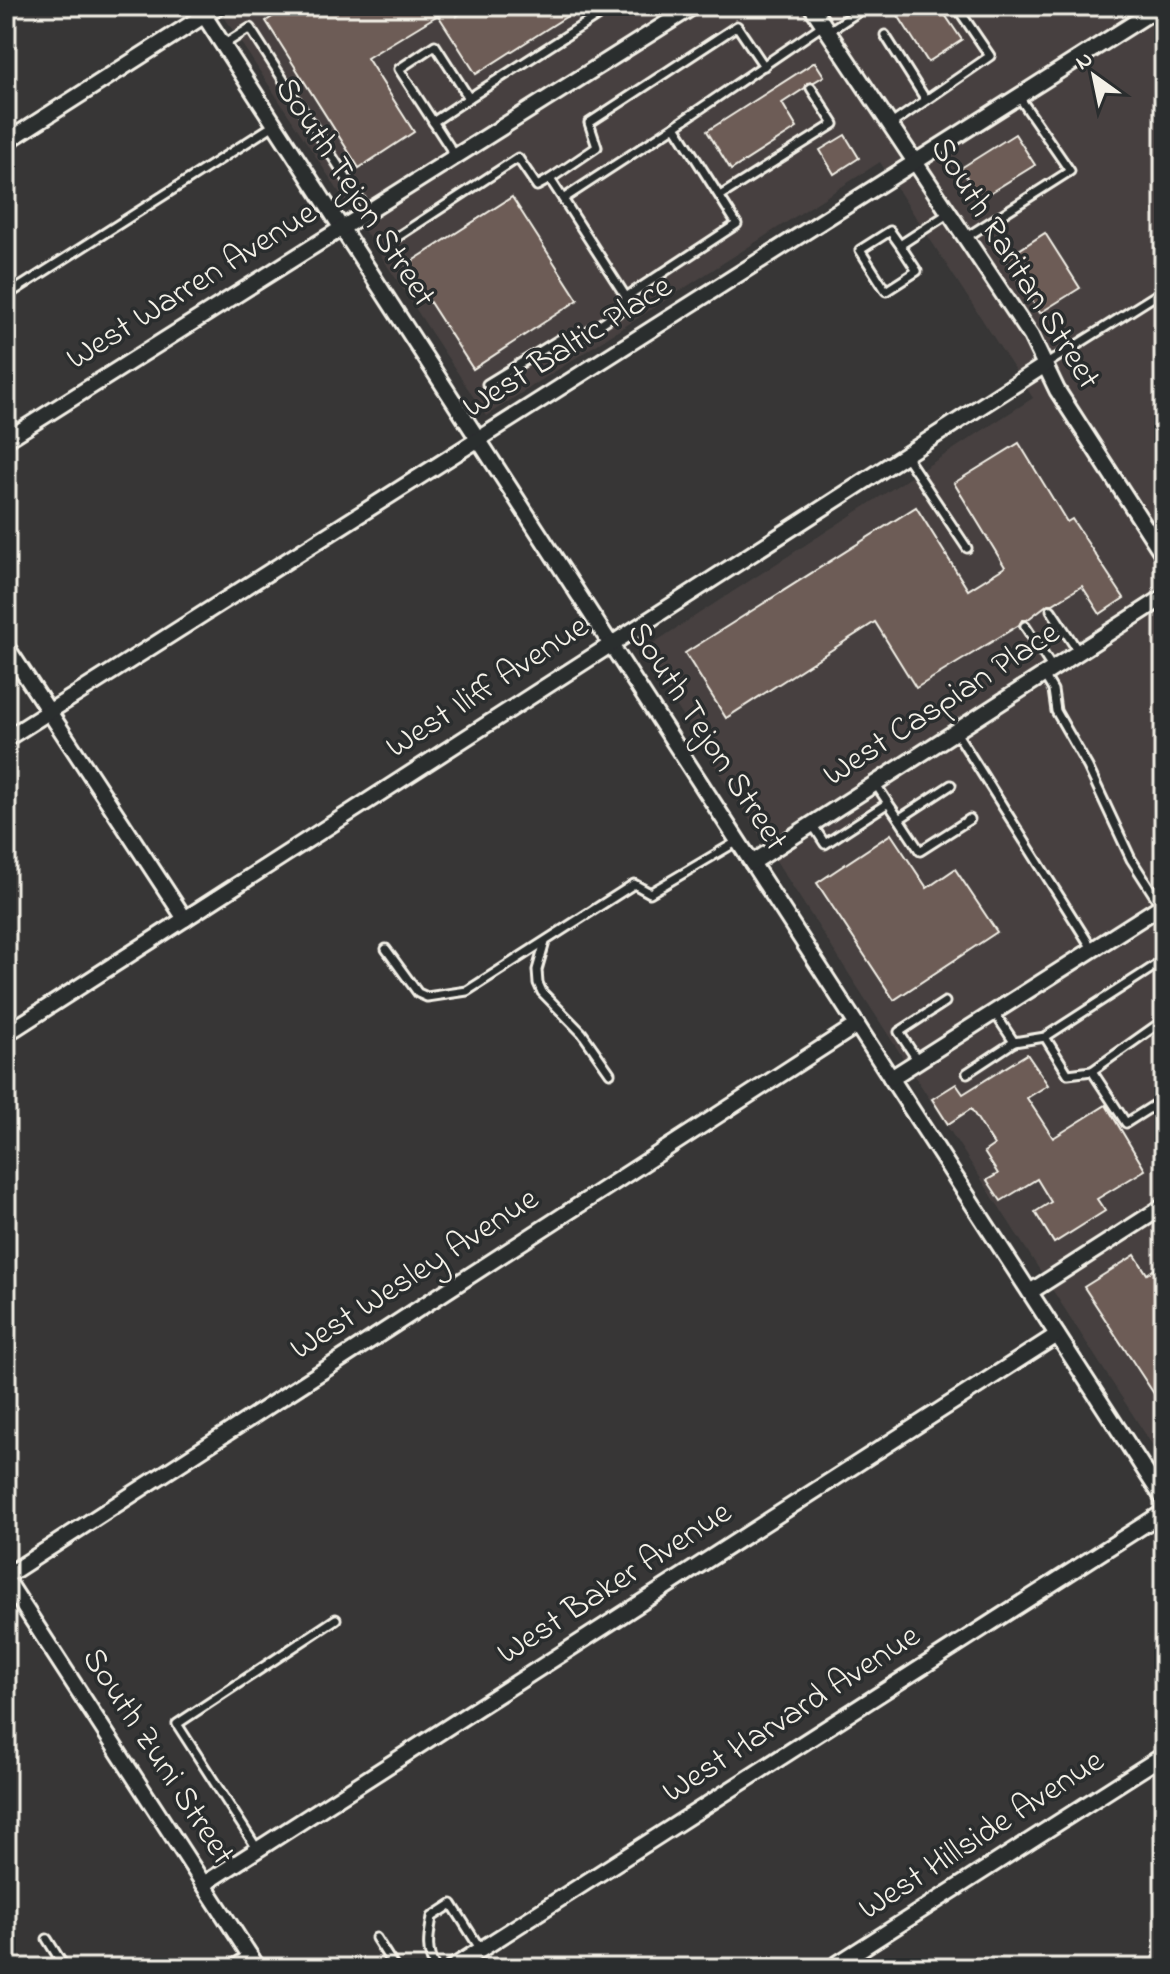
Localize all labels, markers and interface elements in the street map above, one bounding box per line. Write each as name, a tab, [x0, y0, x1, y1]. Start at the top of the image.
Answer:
north arrow	[1054, 36, 1134, 116]
text: N	[1070, 44, 1100, 79]
street label: South Tejon Street	[261, 68, 447, 318]
street label: South Raritan Street	[916, 128, 1112, 400]
street label: West Warren Avenue	[57, 189, 327, 384]
street label: West Baltic Place	[453, 263, 683, 433]
street label: West Iliff Avenue	[377, 603, 600, 772]
street label: West Caspian Place	[814, 609, 1071, 800]
street label: South Tejon Street	[613, 612, 799, 862]
street label: West Wesley Avenue	[281, 1175, 550, 1374]
street label: West Baker Avenue	[488, 1489, 743, 1679]
street label: West Harvard Avenue	[653, 1612, 932, 1817]
street label: South Zuni Street	[68, 1638, 246, 1876]
street label: West Hillside Avenue	[849, 1737, 1115, 1934]

